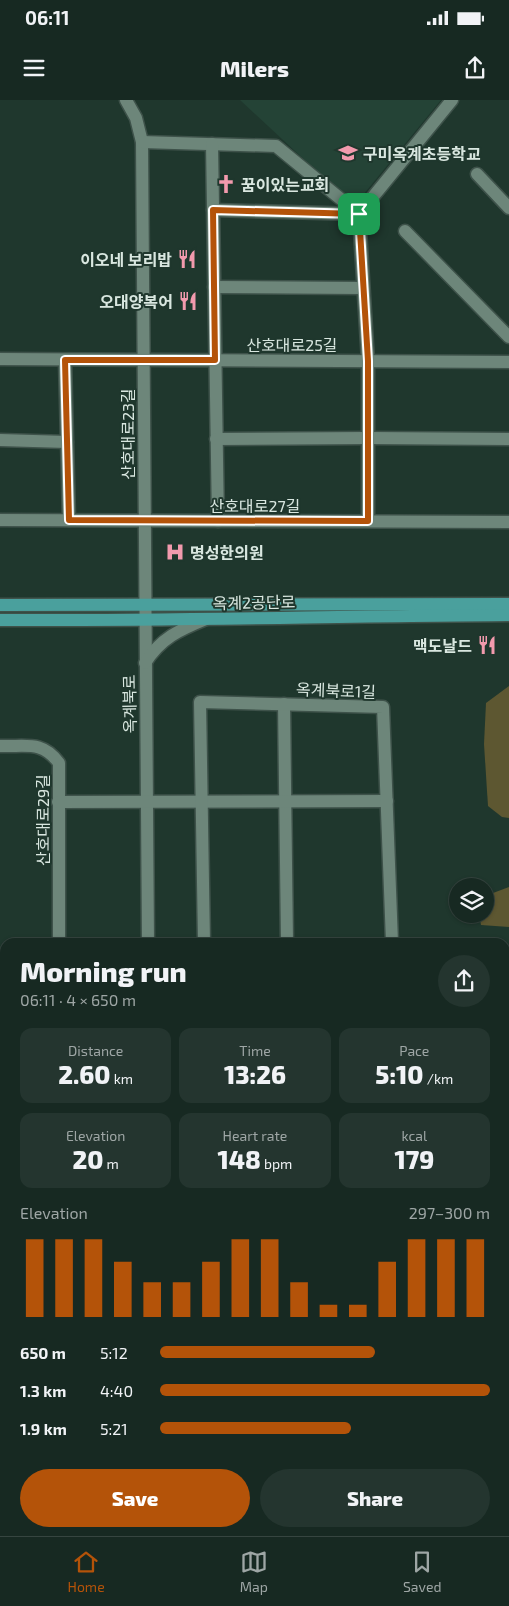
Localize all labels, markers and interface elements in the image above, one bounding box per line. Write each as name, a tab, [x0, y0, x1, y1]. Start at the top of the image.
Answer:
text: 06:11	[25, 6, 70, 29]
icon: menu	[20, 54, 48, 82]
icon: share	[461, 54, 489, 82]
text: Milers	[220, 55, 289, 81]
school or university icon: 구미옥계초등학교	[337, 142, 359, 164]
place label: 구미옥계초등학교	[363, 144, 481, 163]
church icon: 꿈이있는교회	[215, 173, 237, 195]
place label: 꿈이있는교회	[241, 175, 329, 194]
pin	[338, 193, 380, 235]
icon: arrive	[345, 200, 373, 228]
restaurant icon: 이오네 보리밥	[176, 248, 198, 270]
place label: 이오네 보리밥	[80, 250, 172, 269]
restaurant icon: 오대양복어	[177, 290, 199, 312]
place label: 오대양복어	[99, 292, 173, 311]
street label: 산호대로25길	[246, 335, 338, 354]
street label: 산호대로23길	[118, 388, 137, 480]
street label: 산호대로27길	[210, 496, 300, 515]
hospital icon: 명성한의원	[164, 541, 186, 563]
place label: 명성한의원	[190, 543, 264, 562]
street label: 옥계2공단로	[213, 592, 296, 612]
restaurant icon: 맥도날드	[476, 634, 498, 656]
place label: 맥도날드	[413, 636, 472, 655]
street label: 옥계북로	[119, 674, 139, 734]
street label: 옥계북로1길	[296, 679, 376, 701]
street label: 산호대로29길	[33, 774, 52, 866]
map controls	[449, 878, 494, 923]
button: layers	[449, 878, 494, 923]
text: Morning run	[20, 954, 187, 988]
button: share	[438, 955, 490, 1007]
text: 06:11 · 4 × 650 m	[20, 990, 136, 1009]
text: Distance	[68, 1042, 123, 1059]
text: Time	[239, 1042, 271, 1059]
text: Pace	[399, 1042, 429, 1059]
text: 2.60	[58, 1059, 111, 1089]
text: 13:26	[224, 1059, 286, 1089]
text: 5:10	[375, 1059, 424, 1089]
text: km	[111, 1070, 133, 1087]
text: /km	[424, 1070, 453, 1087]
text: Elevation	[66, 1127, 125, 1144]
text: Heart rate	[223, 1127, 287, 1144]
text: kcal	[402, 1127, 427, 1144]
text: 20	[73, 1144, 103, 1174]
text: 148	[218, 1144, 261, 1174]
text: 179	[394, 1144, 434, 1174]
text: m	[103, 1155, 119, 1172]
text: bpm	[261, 1155, 292, 1172]
text: Elevation	[20, 1203, 88, 1222]
text: 297–300 m	[409, 1203, 490, 1222]
text: 650 m	[20, 1343, 66, 1362]
text: 5:12	[100, 1343, 128, 1362]
text: 1.3 km	[20, 1381, 66, 1400]
text: 4:40	[100, 1381, 133, 1400]
text: 1.9 km	[20, 1419, 67, 1438]
text: 5:21	[100, 1419, 128, 1438]
button: Save	[20, 1469, 250, 1527]
button: Share	[260, 1469, 490, 1527]
tab: Home	[68, 1548, 105, 1595]
tab: Map	[240, 1548, 268, 1595]
tab: Saved	[403, 1548, 441, 1595]

